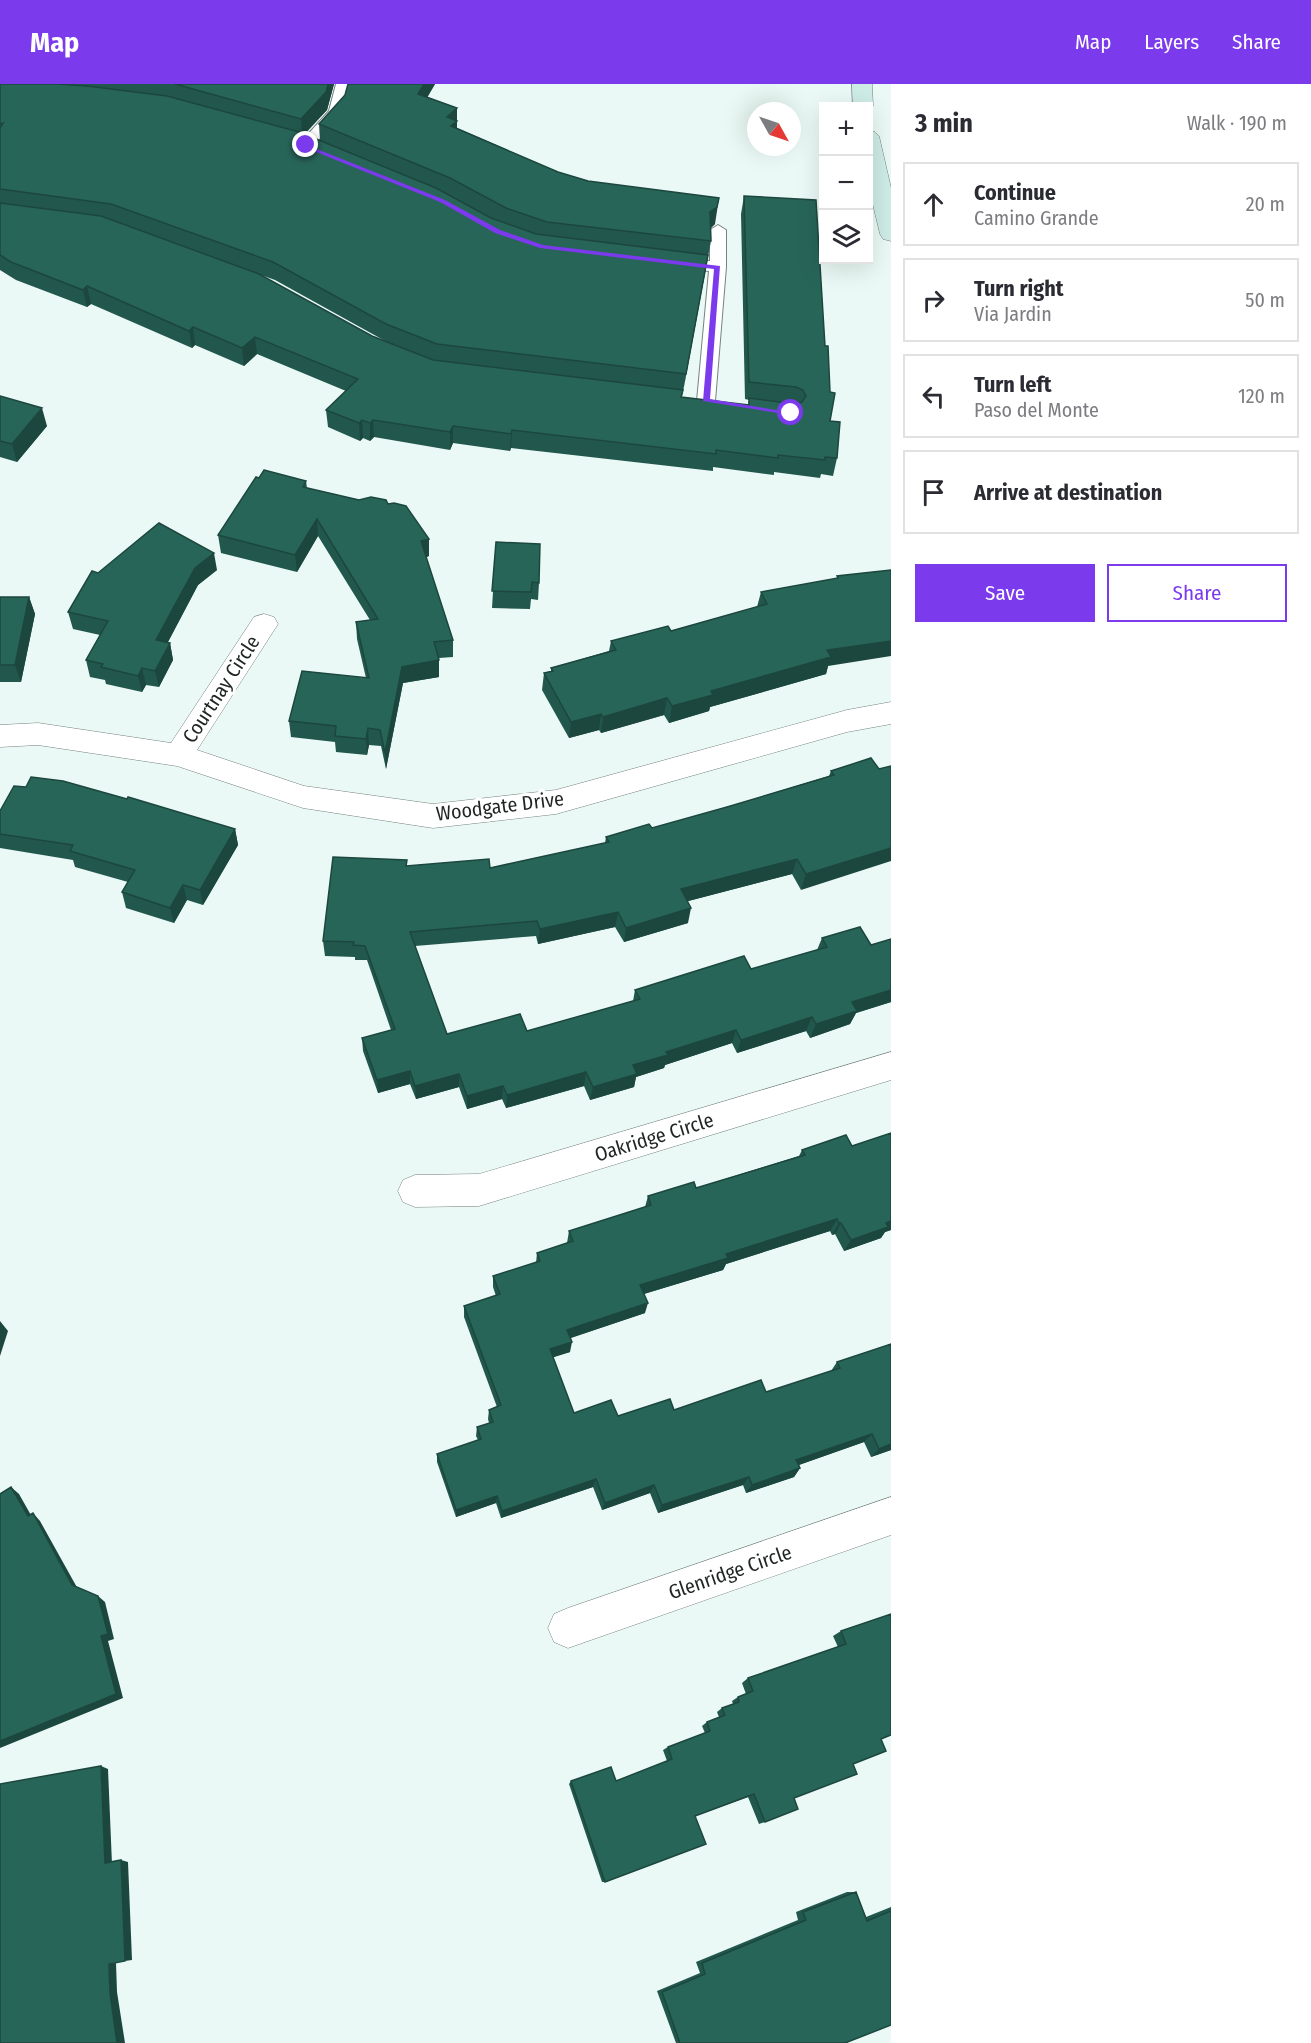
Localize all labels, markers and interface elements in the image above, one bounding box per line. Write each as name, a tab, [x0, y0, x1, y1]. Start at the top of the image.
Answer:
text: Map	[30, 26, 79, 59]
text: Map	[1075, 29, 1111, 55]
text: Layers	[1144, 29, 1199, 55]
text: Share	[1232, 29, 1281, 55]
north arrow	[747, 102, 801, 156]
map controls	[819, 102, 873, 264]
button: +	[819, 102, 873, 156]
text: 3 min	[915, 108, 973, 139]
text: Walk · 190 m	[1187, 111, 1287, 135]
route end	[292, 131, 318, 157]
button: −	[819, 156, 873, 210]
text: Continue	[974, 179, 1056, 206]
icon: ahead	[917, 188, 950, 221]
text: 20 m	[1246, 192, 1285, 216]
text: Camino Grande	[974, 206, 1099, 230]
button: layers	[819, 210, 873, 264]
text: Turn right	[974, 275, 1063, 302]
icon: right	[917, 284, 950, 317]
text: 50 m	[1245, 288, 1285, 312]
text: Via Jardin	[974, 302, 1052, 326]
text: Turn left	[974, 371, 1052, 398]
icon: left	[917, 380, 950, 413]
text: 120 m	[1238, 384, 1285, 408]
text: Paso del Monte	[974, 398, 1099, 422]
route start	[777, 399, 803, 425]
icon: arrive	[917, 476, 950, 509]
text: Arrive at destination	[974, 479, 1162, 506]
button: Save	[915, 564, 1095, 622]
button: Share	[1107, 564, 1287, 622]
street label: Courtnay Circle	[177, 631, 265, 747]
street label: Woodgate Drive	[435, 786, 565, 826]
street label: Oakridge Circle	[592, 1108, 716, 1166]
street label: Glenridge Circle	[665, 1540, 795, 1604]

